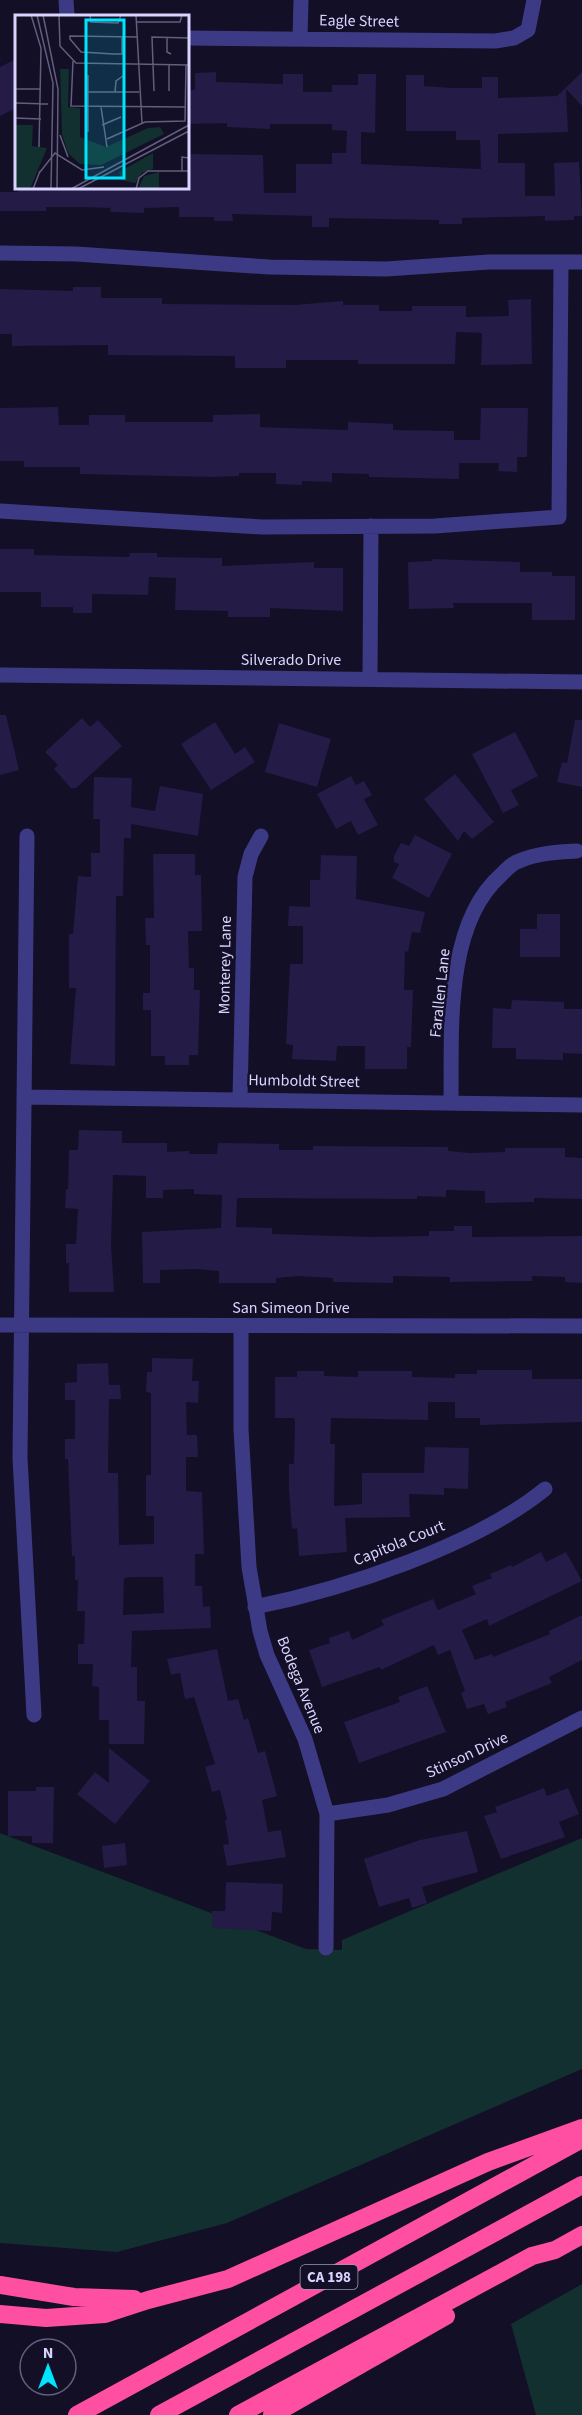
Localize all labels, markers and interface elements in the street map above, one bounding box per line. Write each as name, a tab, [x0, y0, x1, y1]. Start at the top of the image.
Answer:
street label: Eagle Street	[319, 9, 400, 33]
inset map	[15, 15, 189, 189]
street label: Silverado Drive	[241, 649, 341, 671]
street label: Monterey Lane	[213, 915, 237, 1015]
street label: Farallen Lane	[424, 947, 456, 1039]
street label: Humboldt Street	[248, 1069, 361, 1093]
street label: San Simeon Drive	[232, 1297, 350, 1319]
street label: Capitola Court	[350, 1514, 448, 1571]
street label: Bodega Avenue	[271, 1633, 331, 1737]
street label: Stinson Drive	[422, 1726, 512, 1784]
road number: CA 198	[300, 2265, 358, 2289]
north arrow	[18, 2337, 78, 2397]
text: N	[43, 2342, 53, 2364]

